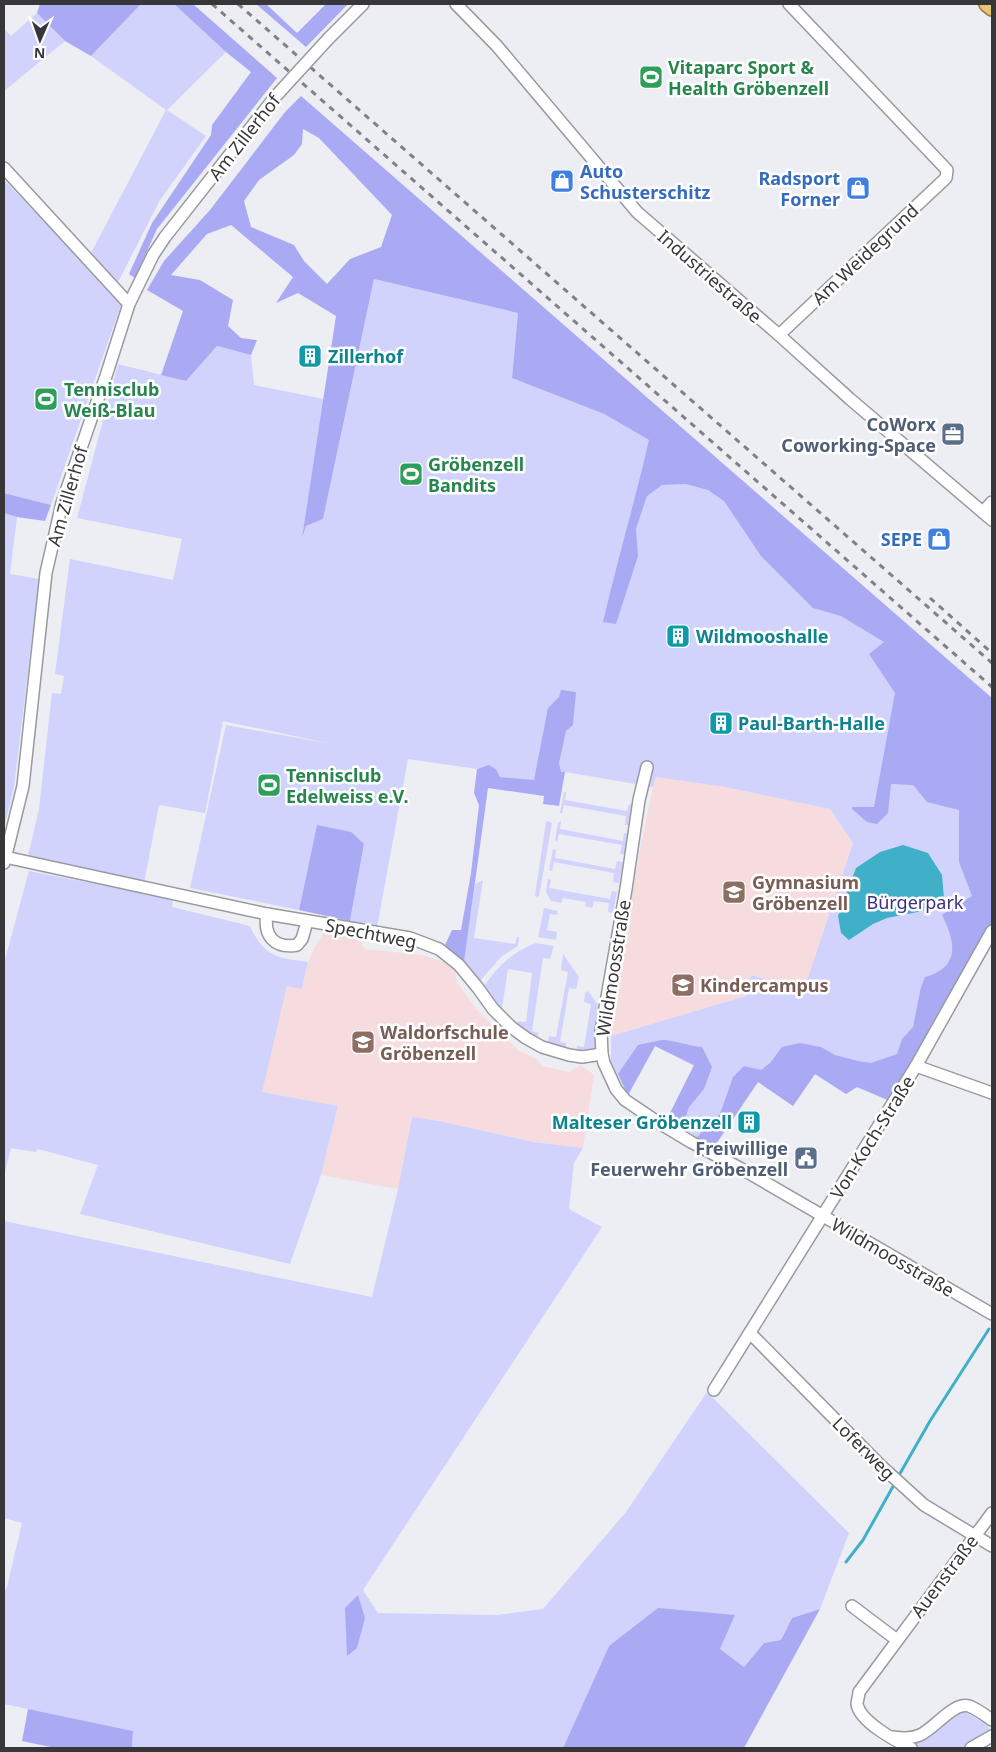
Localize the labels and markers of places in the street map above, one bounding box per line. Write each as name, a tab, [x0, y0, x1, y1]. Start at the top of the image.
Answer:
place label: Vitaparc Sport & Health Gröbenzell	[668, 55, 829, 100]
sports icon: Vitaparc Sport & Health Gröbenzell	[638, 64, 664, 90]
place label: Auto Schusterschitz	[580, 159, 710, 204]
place label: Radsport Forner	[759, 166, 840, 211]
shop icon: Auto Schusterschitz	[549, 168, 575, 194]
shop icon: Radsport Forner	[845, 175, 871, 201]
building icon: Zillerhof	[297, 343, 323, 369]
place label: Zillerhof	[328, 344, 404, 368]
place label: Tennisclub Weiß-Blau	[64, 377, 159, 422]
sports icon: Tennisclub Weiß-Blau	[33, 386, 59, 412]
place label: CoWorx Coworking-Space	[781, 412, 937, 457]
office icon: CoWorx Coworking-Space	[940, 421, 966, 447]
place label: Gröbenzell Bandits	[428, 452, 524, 497]
sports icon: Gröbenzell Bandits	[398, 461, 424, 487]
shop icon: SEPE	[926, 526, 952, 552]
place label: SEPE	[881, 527, 922, 551]
building icon: Wildmooshalle	[665, 623, 691, 649]
place label: Wildmooshalle	[696, 624, 829, 648]
building icon: Paul-Barth-Halle	[708, 710, 734, 736]
place label: Paul-Barth-Halle	[738, 711, 885, 735]
place label: Tennisclub Edelweiss e.V.	[286, 763, 408, 808]
sports icon: Tennisclub Edelweiss e.V.	[256, 772, 282, 798]
place label: Gymnasium Gröbenzell	[752, 870, 859, 915]
school or university icon: Gymnasium Gröbenzell	[721, 879, 747, 905]
school or university icon: Kindercampus	[670, 972, 696, 998]
place label: Kindercampus	[700, 973, 829, 997]
place label: Waldorfschule Gröbenzell	[380, 1020, 509, 1065]
school or university icon: Waldorfschule Gröbenzell	[350, 1029, 376, 1055]
building icon: Malteser Gröbenzell	[736, 1109, 762, 1135]
place label: Malteser Gröbenzell	[552, 1110, 732, 1134]
place label: Freiwillige Feuerwehr Gröbenzell	[590, 1136, 788, 1181]
public building icon: Freiwillige Feuerwehr Gröbenzell	[793, 1145, 819, 1171]

